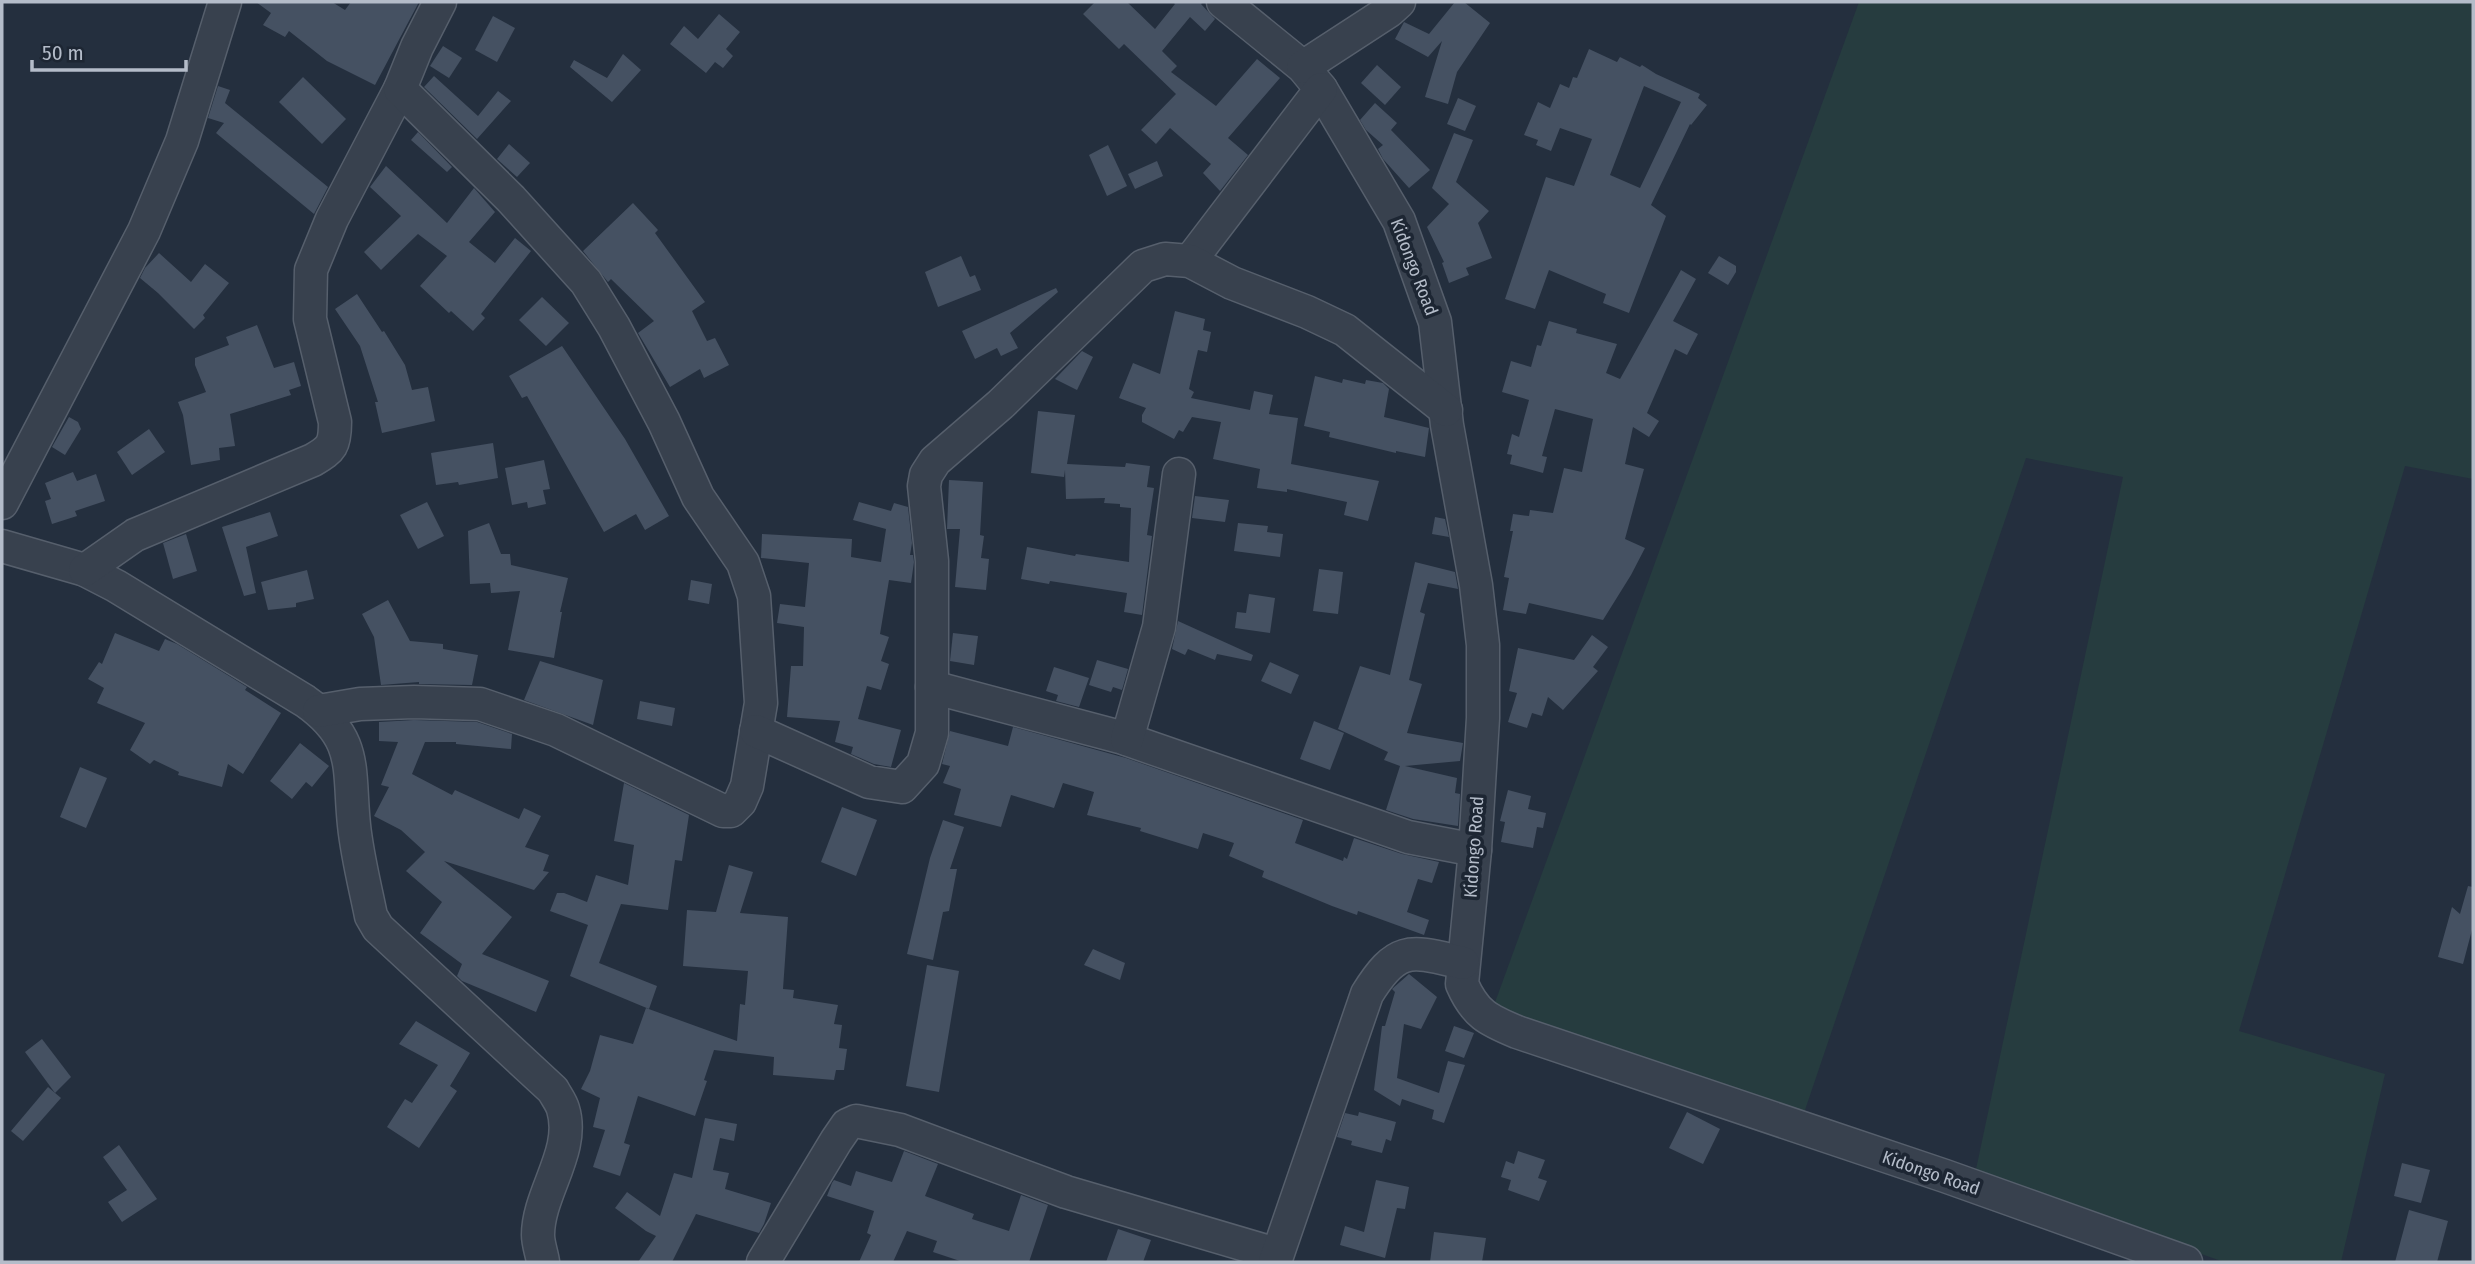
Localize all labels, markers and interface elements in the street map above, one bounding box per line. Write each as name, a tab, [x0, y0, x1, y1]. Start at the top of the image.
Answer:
scale bar	[32, 28, 186, 72]
text: 50 m	[42, 40, 84, 66]
street label: Kidongo Road	[1385, 216, 1443, 318]
street label: Kidongo Road	[1459, 795, 1489, 899]
street label: Kidongo Road	[1879, 1146, 1983, 1200]

